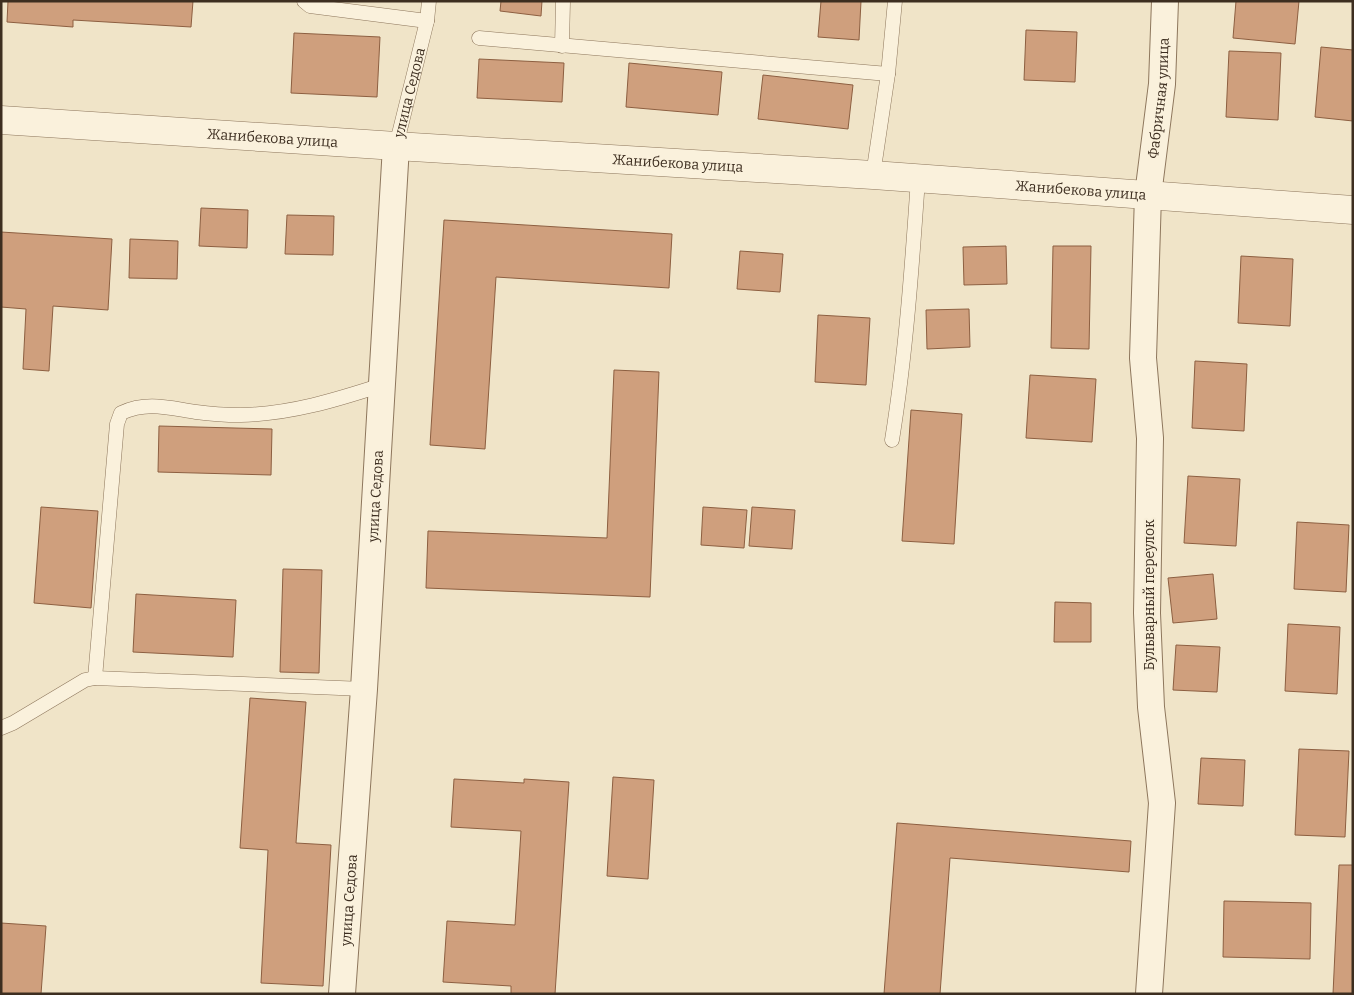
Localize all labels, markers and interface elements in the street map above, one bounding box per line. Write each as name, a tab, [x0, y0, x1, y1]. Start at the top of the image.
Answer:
street label: Фабричная улица	[1144, 37, 1172, 160]
street label: улица Седова	[390, 46, 429, 140]
street label: Жанибекова улица	[206, 125, 339, 151]
street label: Жанибекова улица	[612, 151, 744, 176]
street label: Жанибекова улица	[1015, 177, 1147, 203]
street label: улица Седова	[364, 449, 387, 544]
street label: Бульварный переулок	[1141, 519, 1158, 670]
street label: улица Седова	[337, 853, 361, 948]

